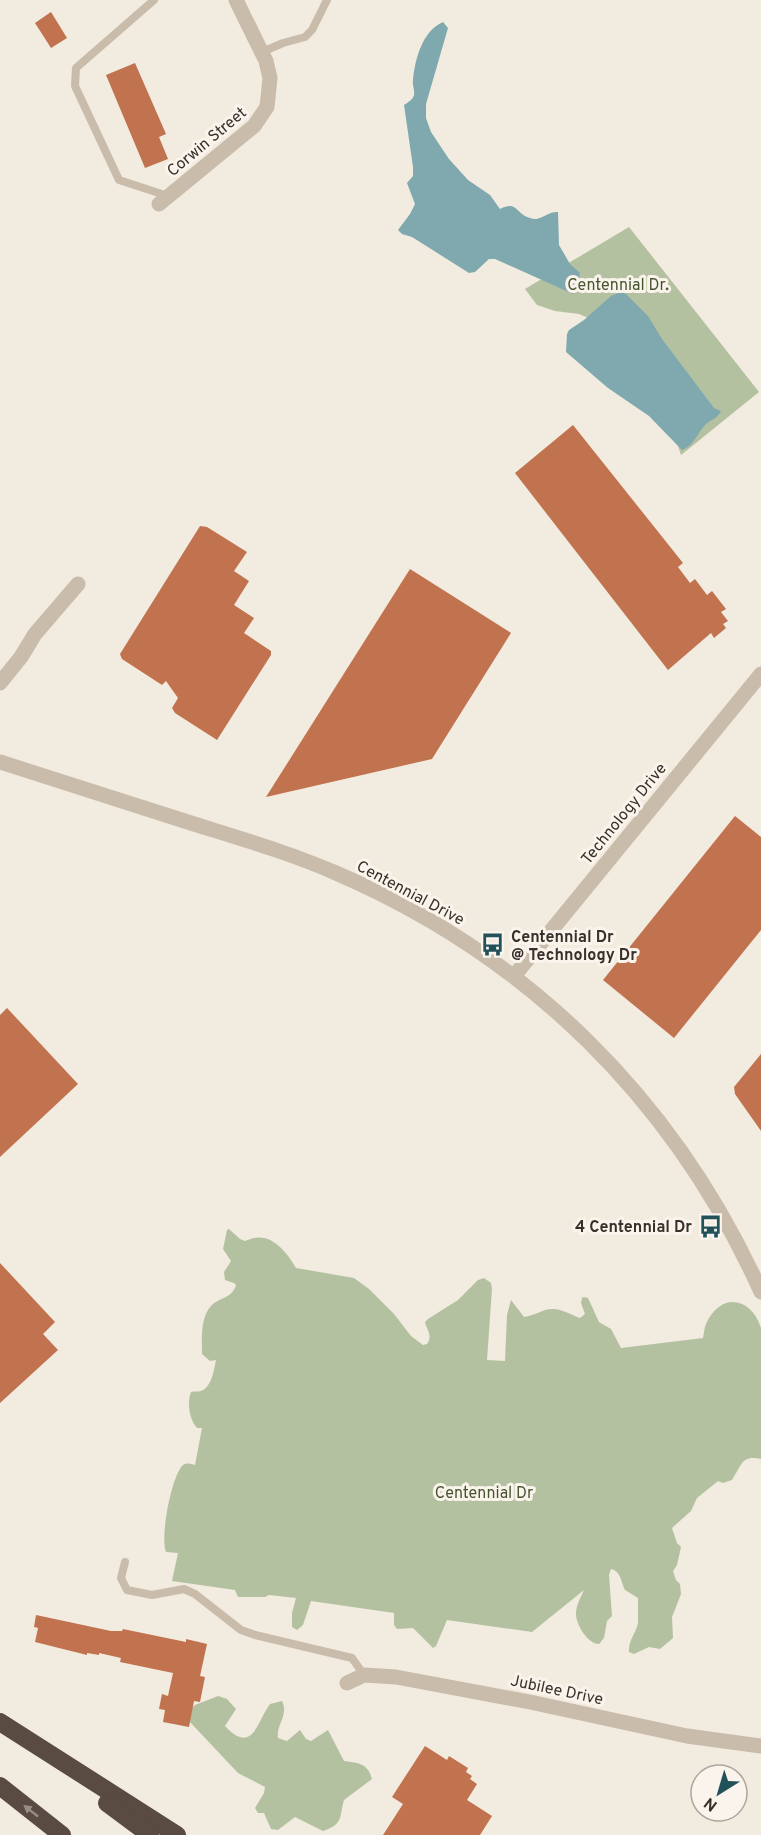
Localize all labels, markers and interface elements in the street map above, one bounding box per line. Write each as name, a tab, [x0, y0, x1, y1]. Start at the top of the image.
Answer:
street label: Corwin Street	[163, 103, 251, 182]
park label: Centennial Dr.	[567, 276, 669, 296]
street label: Technology Drive	[577, 759, 672, 869]
street label: Centennial Drive	[353, 857, 467, 931]
place label: Centennial Dr @ Technology Dr	[511, 928, 637, 966]
bus stop icon: Centennial Dr @ Technology Dr	[480, 932, 506, 958]
bus stop icon: 4 Centennial Dr	[697, 1213, 723, 1239]
place label: 4 Centennial Dr	[575, 1218, 692, 1238]
park label: Centennial Dr	[435, 1484, 533, 1504]
street label: Jubilee Drive	[508, 1671, 605, 1711]
north arrow	[689, 1763, 749, 1823]
text: N	[701, 1792, 722, 1815]
one-way arrow	[23, 1804, 39, 1817]

